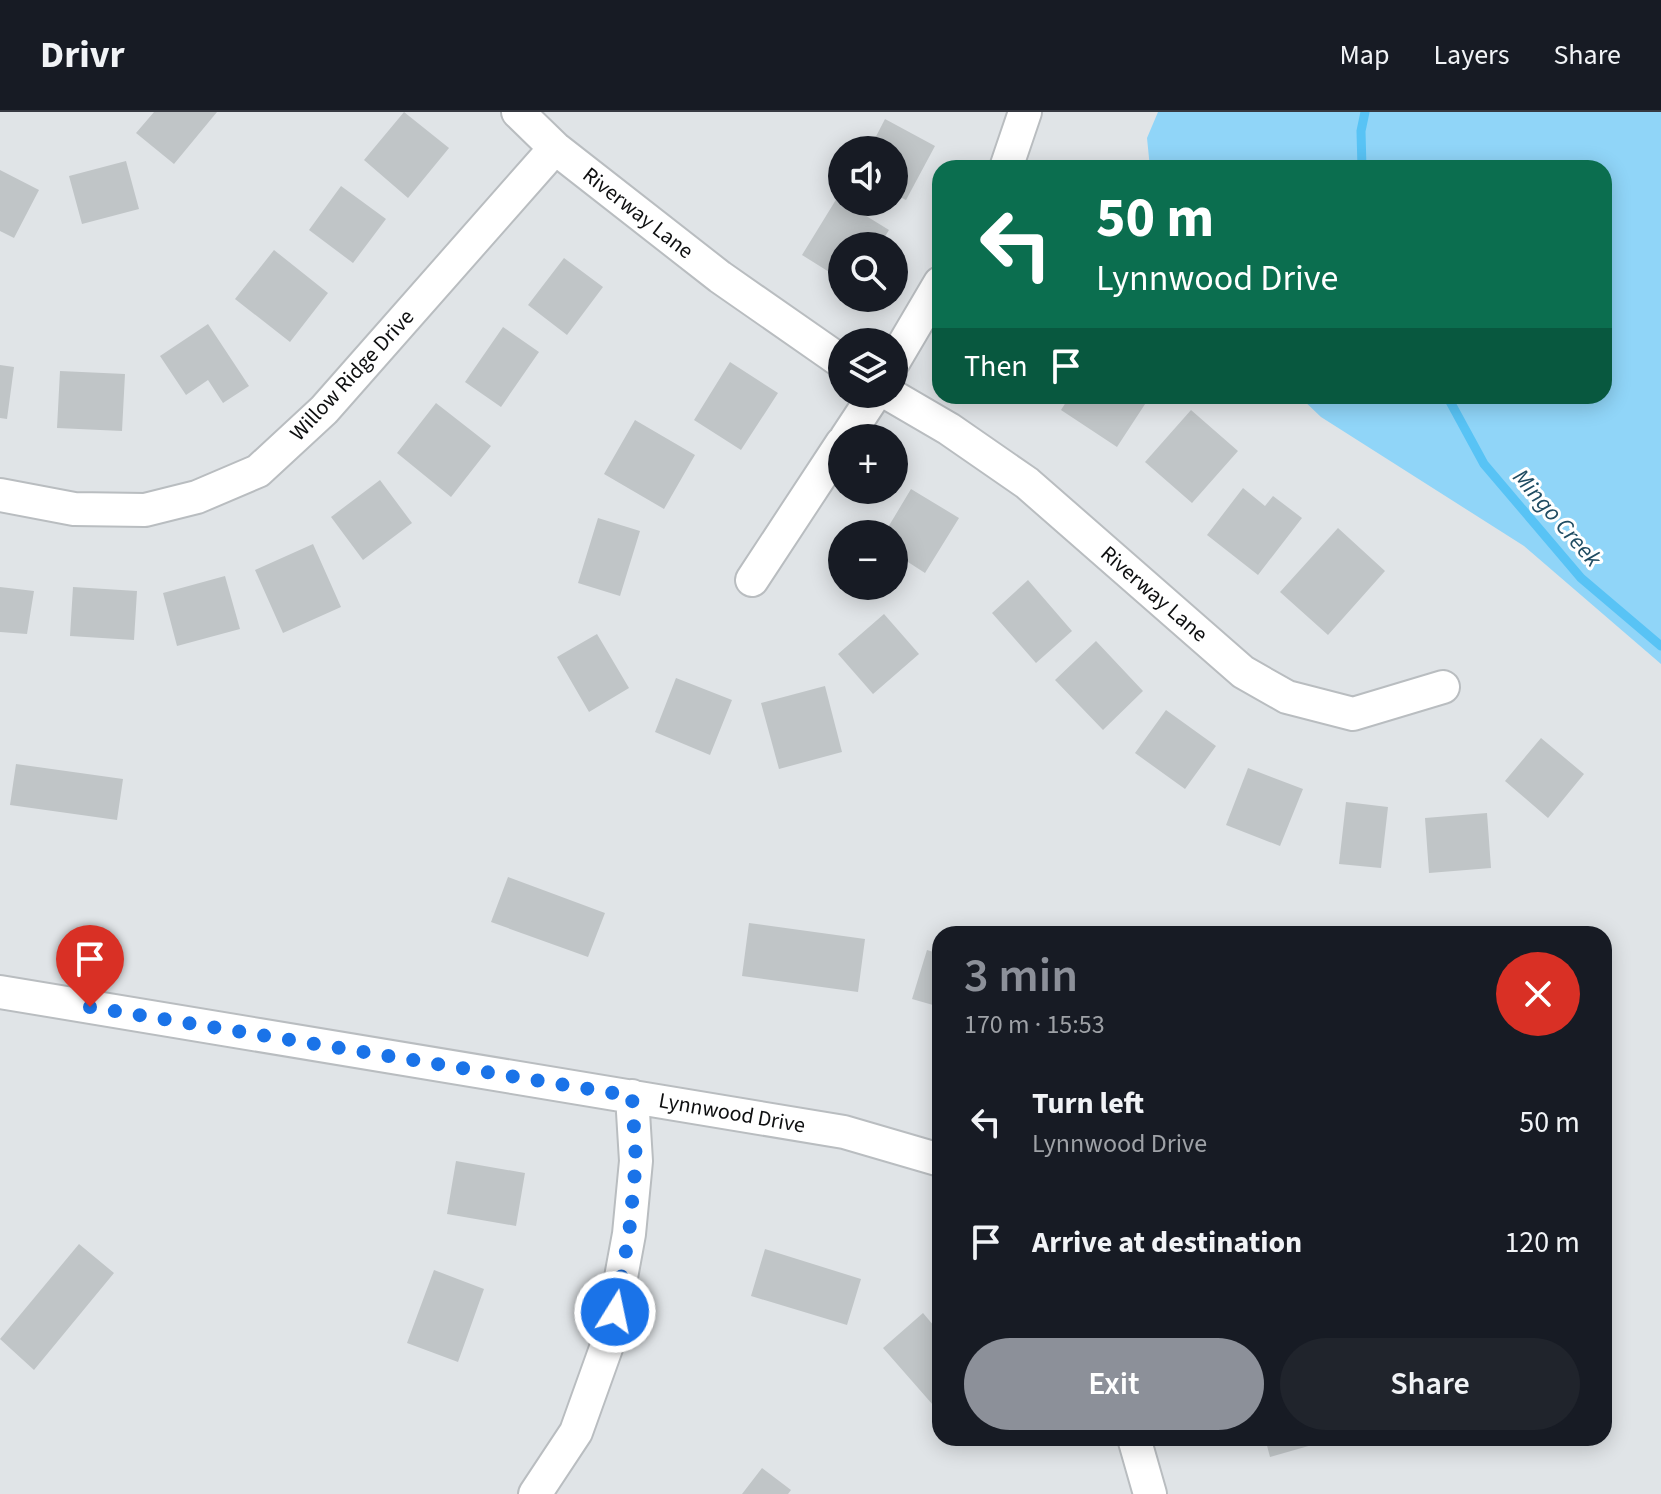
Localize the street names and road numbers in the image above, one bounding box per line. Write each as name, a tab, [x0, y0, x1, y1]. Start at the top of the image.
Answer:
street label: Riverway Lane	[576, 159, 700, 267]
street label: Willow Ridge Drive	[282, 302, 422, 448]
street label: Riverway Lane	[1093, 538, 1215, 650]
street label: Lynnwood Drive	[656, 1084, 808, 1142]

